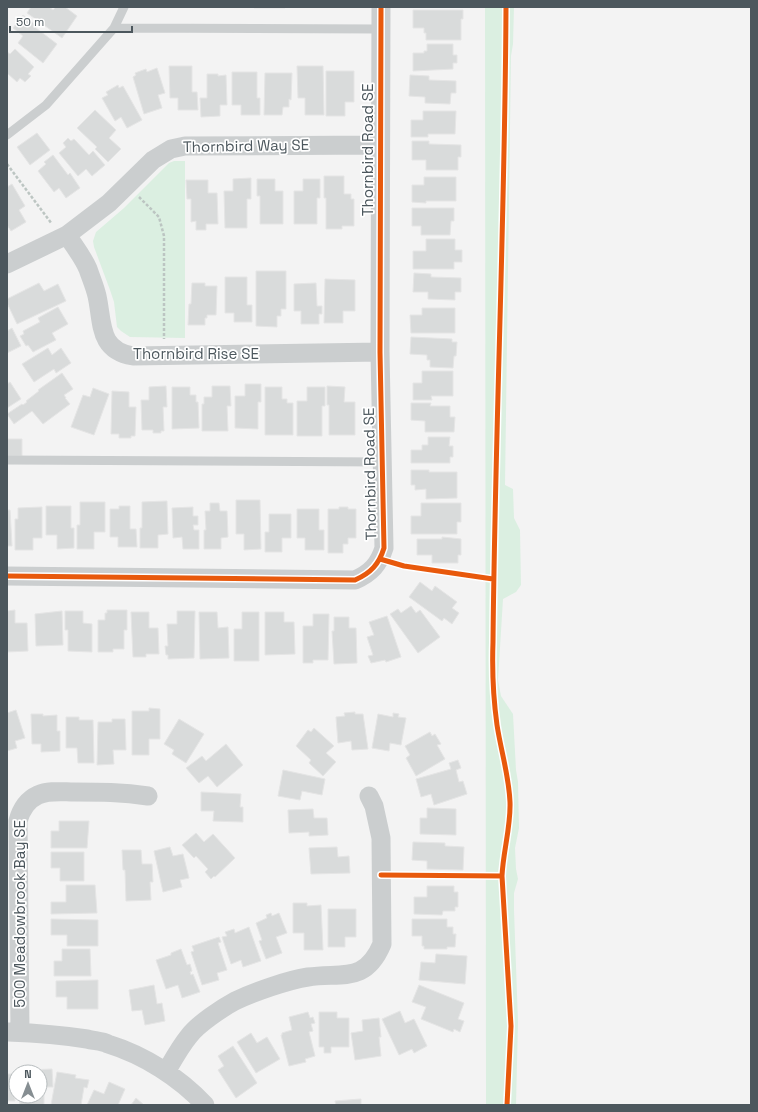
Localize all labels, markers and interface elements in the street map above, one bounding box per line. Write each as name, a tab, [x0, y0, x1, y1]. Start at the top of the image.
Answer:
scale bar	[10, 8, 132, 34]
text: 50 m	[16, 14, 44, 30]
street label: Thornbird Road SE	[358, 84, 377, 216]
street label: Thornbird Way SE	[183, 135, 309, 156]
street label: Thornbird Rise SE	[133, 344, 259, 363]
street label: Thornbird Road SE	[359, 408, 380, 541]
street label: 500 Meadowbrook Bay SE	[10, 820, 29, 1008]
north arrow	[8, 1064, 48, 1104]
text: N	[24, 1067, 32, 1081]

